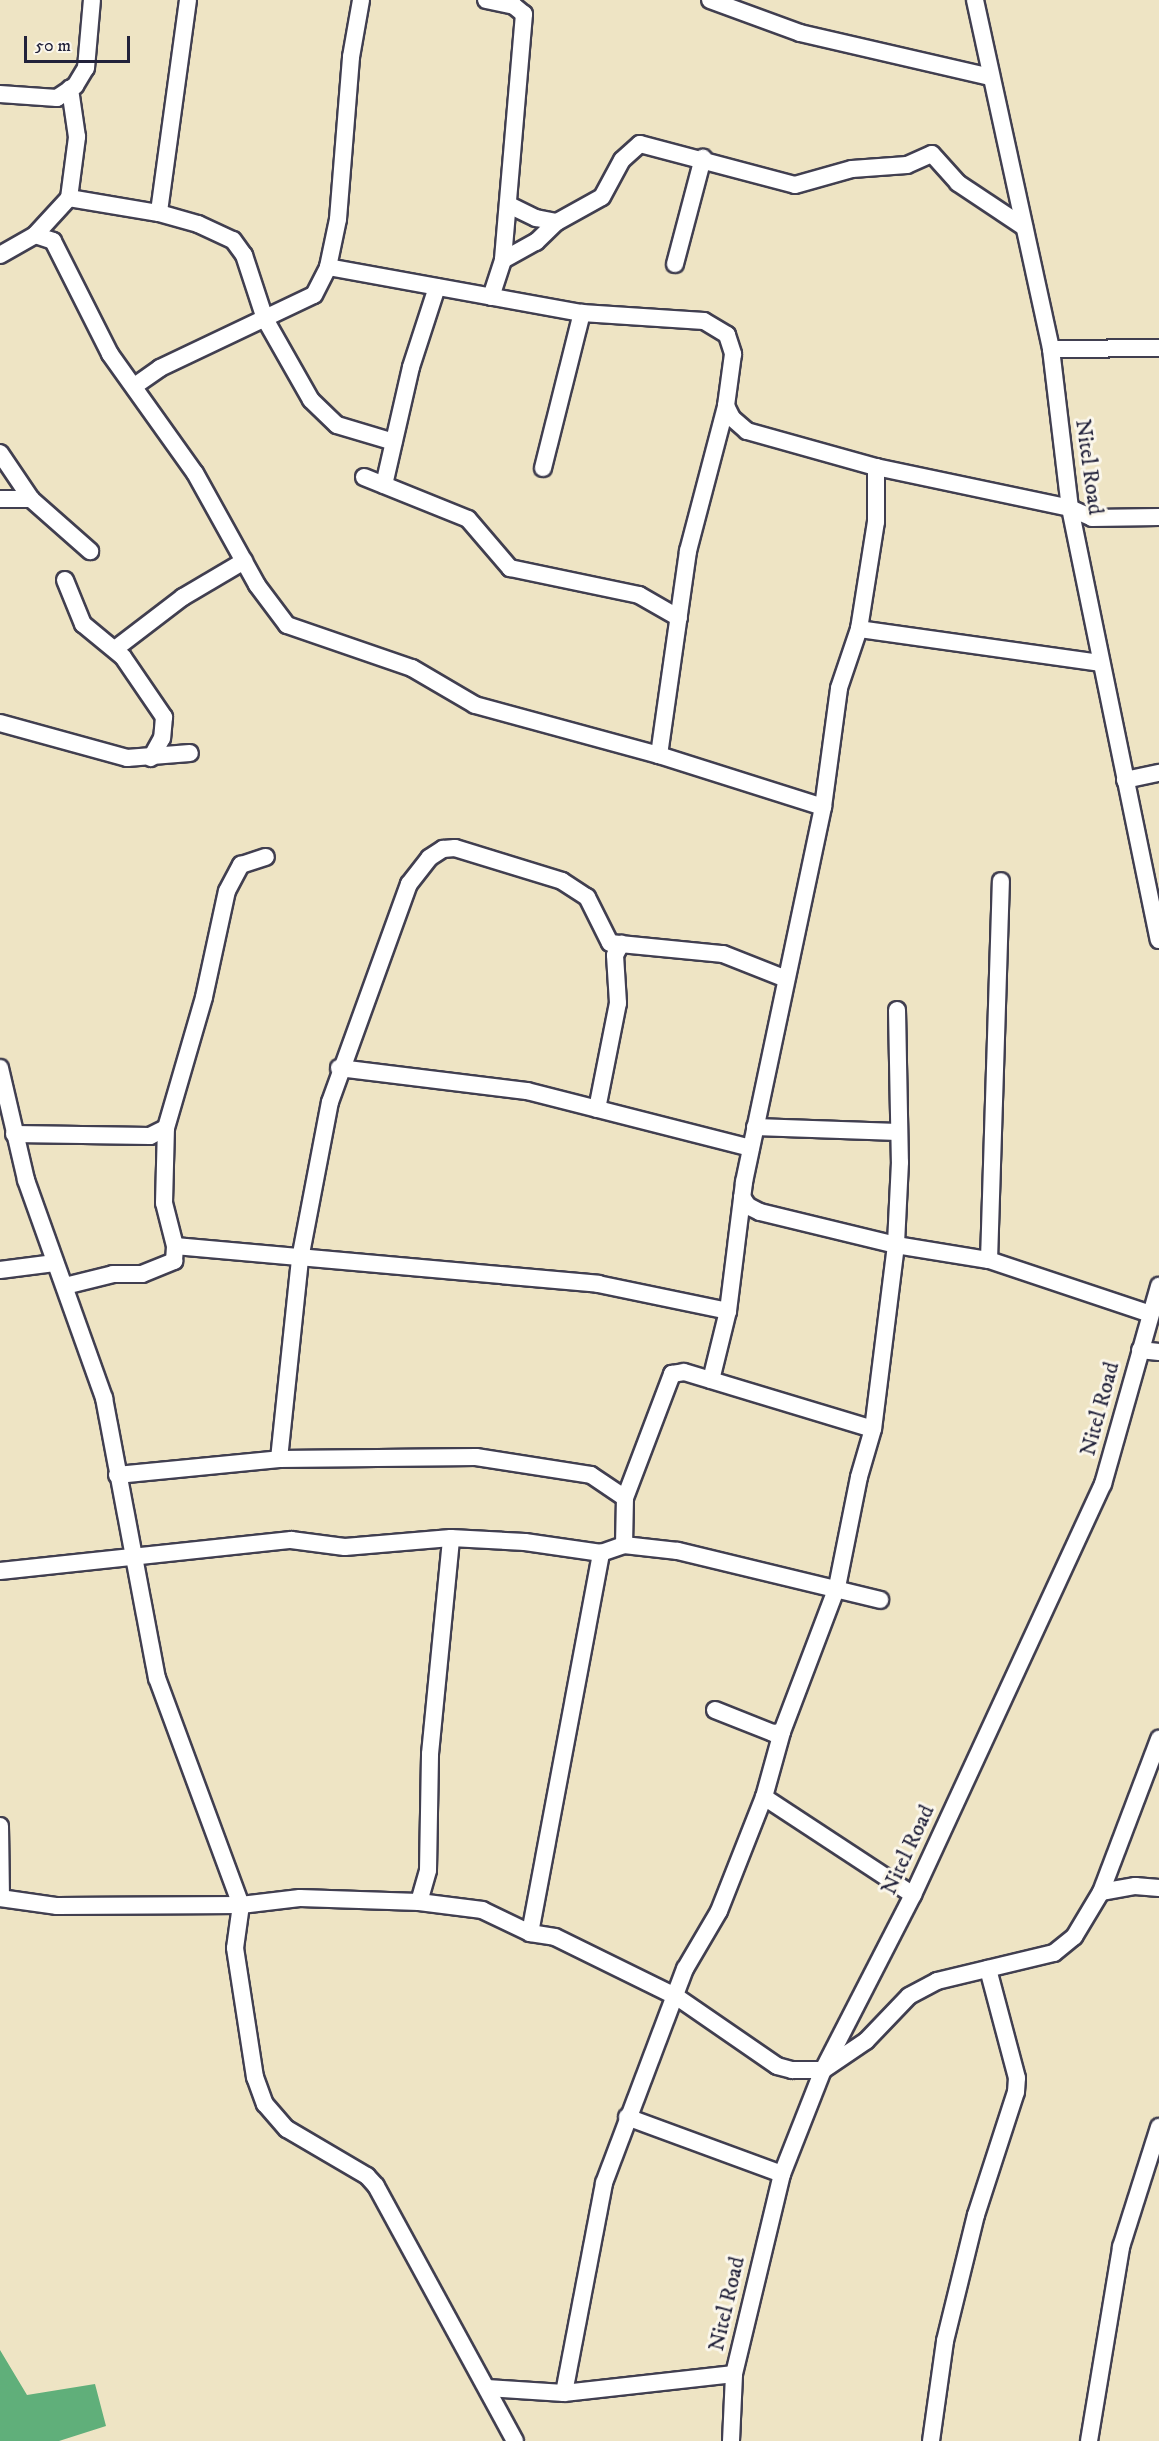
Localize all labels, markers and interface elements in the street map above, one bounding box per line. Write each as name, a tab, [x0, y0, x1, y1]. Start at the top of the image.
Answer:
scale bar	[27, 24, 134, 62]
text: 50 m	[35, 35, 71, 57]
street label: Nitel Road	[1069, 418, 1109, 516]
street label: Nitel Road	[1075, 1359, 1125, 1459]
street label: Nitel Road	[876, 1801, 940, 1899]
street label: Nitel Road	[703, 2254, 751, 2354]

